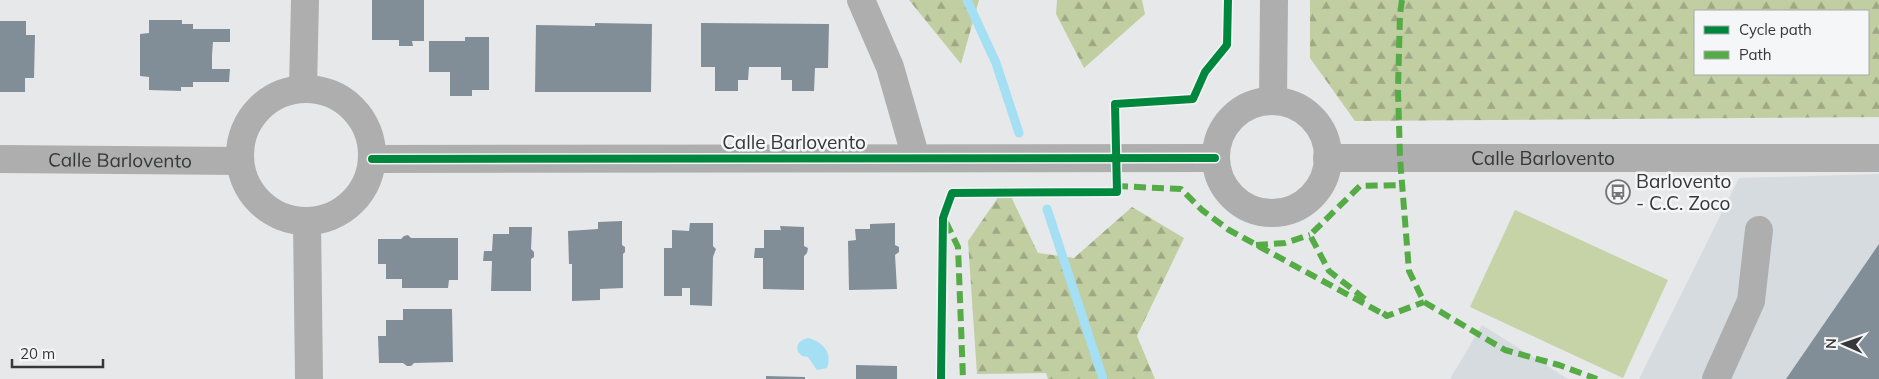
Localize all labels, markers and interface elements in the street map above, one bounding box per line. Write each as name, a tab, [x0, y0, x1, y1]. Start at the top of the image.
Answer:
legend	[1694, 10, 1869, 75]
text: Cycle path	[1739, 20, 1812, 39]
text: Path	[1739, 45, 1771, 64]
street label: Calle Barlovento	[722, 130, 866, 154]
street label: Calle Barlovento	[1471, 146, 1615, 170]
street label: Calle Barlovento	[48, 147, 192, 173]
place label: Barlovento - C.C. Zoco	[1636, 169, 1731, 215]
bus stop icon: Barlovento - C.C. Zoco	[1605, 179, 1631, 205]
north arrow	[1819, 319, 1869, 369]
scale bar	[12, 336, 104, 368]
text: N	[1822, 338, 1840, 349]
text: 20 m	[20, 344, 55, 363]

